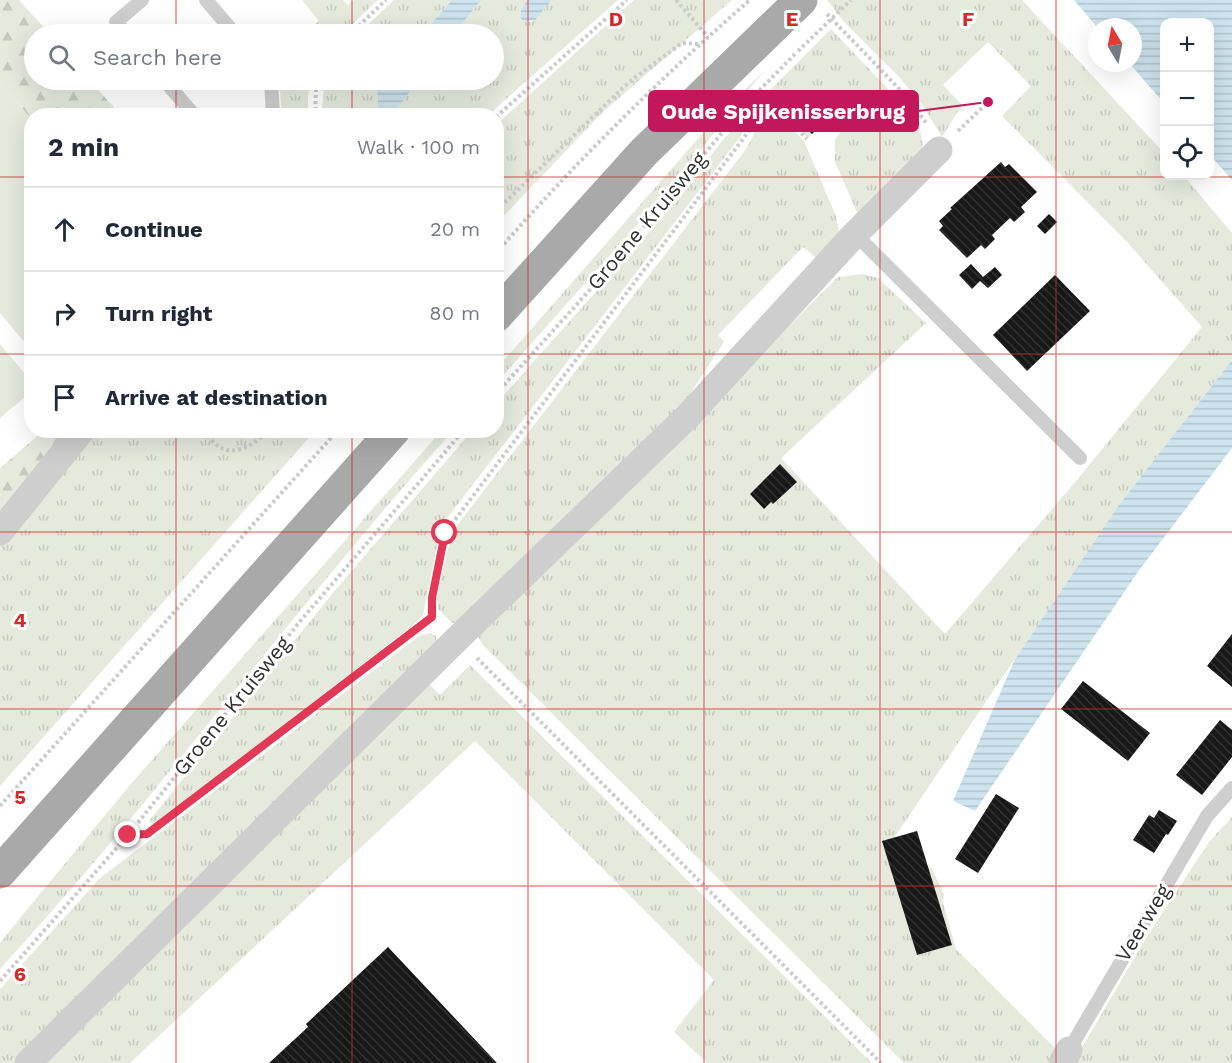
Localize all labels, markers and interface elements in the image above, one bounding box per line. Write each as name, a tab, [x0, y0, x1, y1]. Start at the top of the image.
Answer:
text: D	[609, 7, 623, 31]
text: E	[786, 7, 798, 31]
text: F	[962, 7, 974, 31]
north arrow	[1088, 18, 1142, 72]
map controls	[1160, 18, 1214, 180]
button: +	[1160, 18, 1214, 72]
search box	[24, 24, 504, 90]
icon: search	[45, 41, 78, 74]
text: Search here	[93, 45, 222, 70]
button: −	[1160, 72, 1214, 126]
callout: Oude Spijkenisserbrug	[649, 91, 918, 131]
text: Oude Spijkenisserbrug	[661, 99, 906, 124]
button: locate	[1160, 126, 1214, 180]
text: 2 min	[48, 132, 119, 162]
text: Walk · 100 m	[357, 135, 480, 159]
street label: Groene Kruisweg	[582, 146, 712, 295]
icon: ahead	[48, 213, 81, 246]
text: Continue	[105, 217, 203, 242]
text: 20 m	[430, 217, 480, 241]
icon: right	[48, 297, 81, 330]
text: Turn right	[105, 301, 212, 326]
text: 80 m	[429, 301, 480, 325]
icon: arrive	[48, 381, 81, 414]
text: Arrive at destination	[105, 385, 328, 410]
route start	[431, 519, 457, 545]
text: 4	[14, 608, 27, 632]
street label: Groene Kruisweg	[168, 630, 296, 780]
text: 5	[14, 785, 26, 809]
route end	[114, 821, 140, 847]
street label: Veerweg	[1110, 879, 1176, 966]
text: 6	[14, 962, 26, 986]

